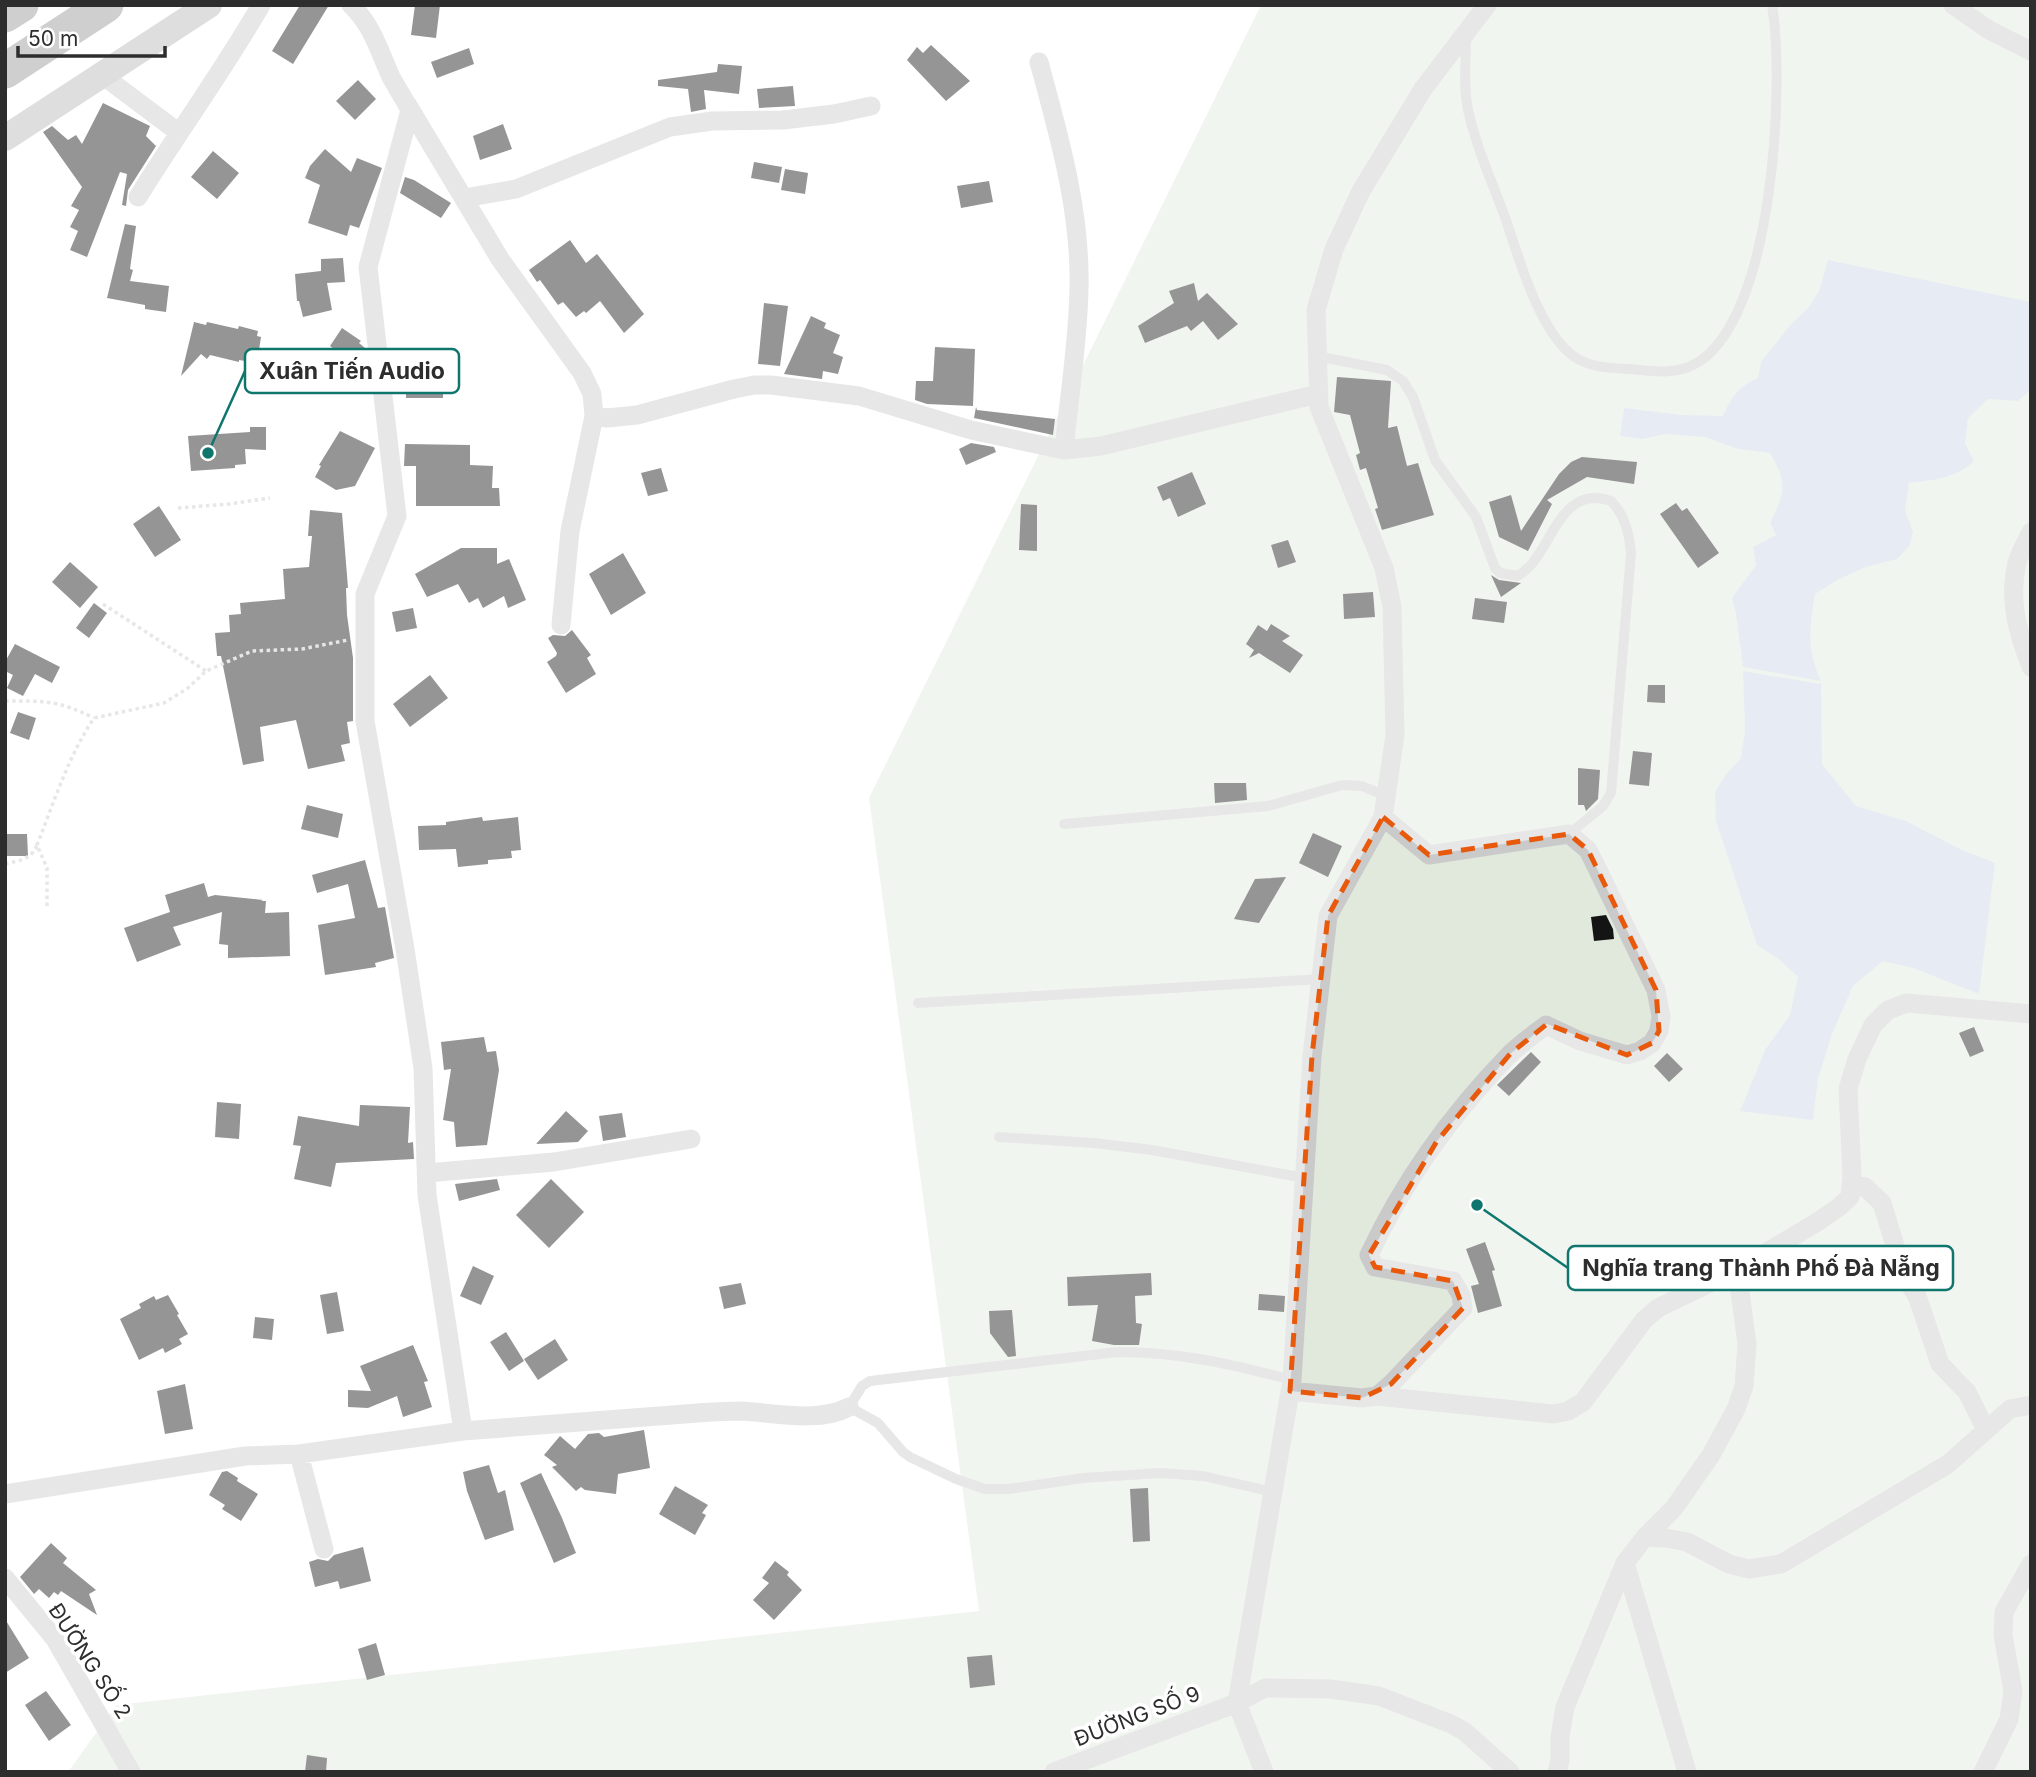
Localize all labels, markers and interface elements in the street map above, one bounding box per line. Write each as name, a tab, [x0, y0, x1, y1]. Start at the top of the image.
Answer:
scale bar	[18, 14, 164, 58]
text: 50 m	[28, 26, 78, 51]
callout: Xuân Tiến Audio	[245, 349, 459, 393]
text: Xuân Tiến Audio	[259, 357, 445, 385]
callout: Nghĩa trang Thành Phố Đà Nẵng	[1568, 1246, 1953, 1290]
text: Nghĩa trang Thành Phố Đà Nẵng	[1582, 1254, 1940, 1282]
street label: ĐƯỜNG SỐ 2	[43, 1597, 140, 1723]
street label: ĐƯỜNG SỐ 9	[1069, 1677, 1203, 1751]

